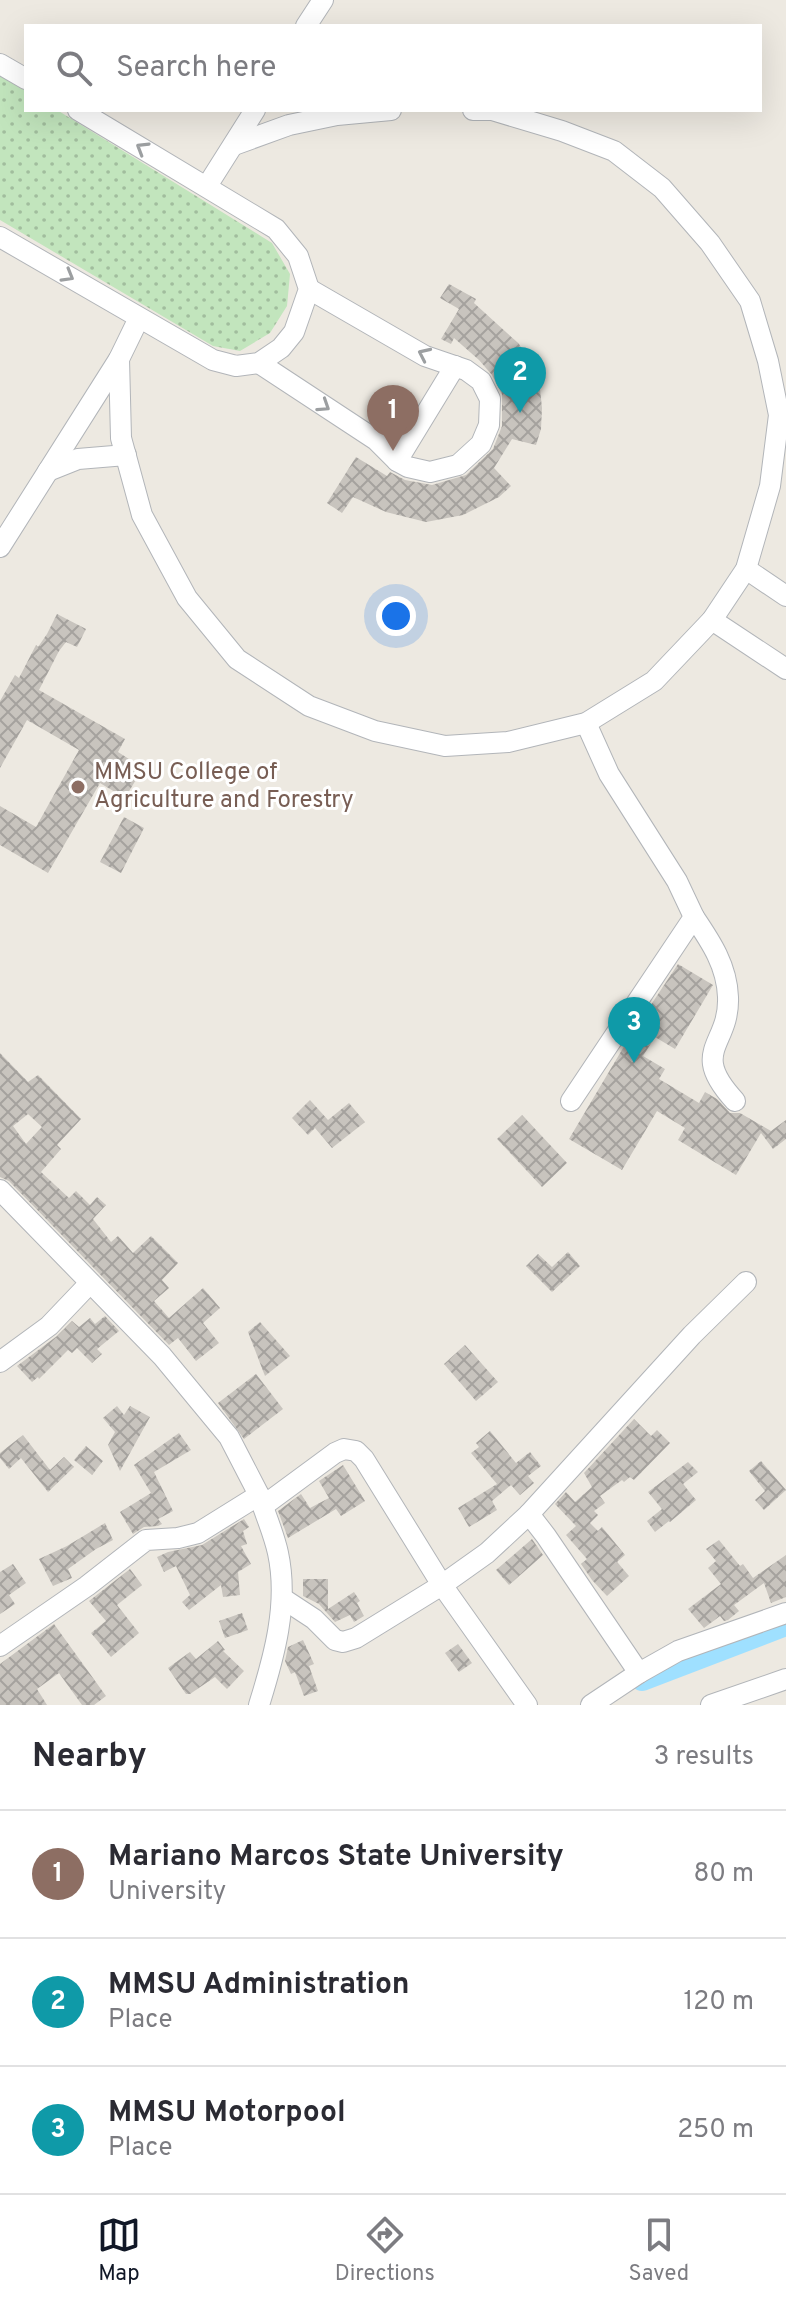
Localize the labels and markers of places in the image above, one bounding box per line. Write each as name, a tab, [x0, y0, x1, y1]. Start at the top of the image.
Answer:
pin: 2	[494, 347, 546, 413]
pin: 1	[367, 385, 419, 451]
place label: MMSU College of Agriculture and Forestry	[94, 758, 354, 816]
marker: MMSU College of Agriculture and Forestry	[69, 778, 87, 796]
pin: 3	[608, 997, 660, 1063]

